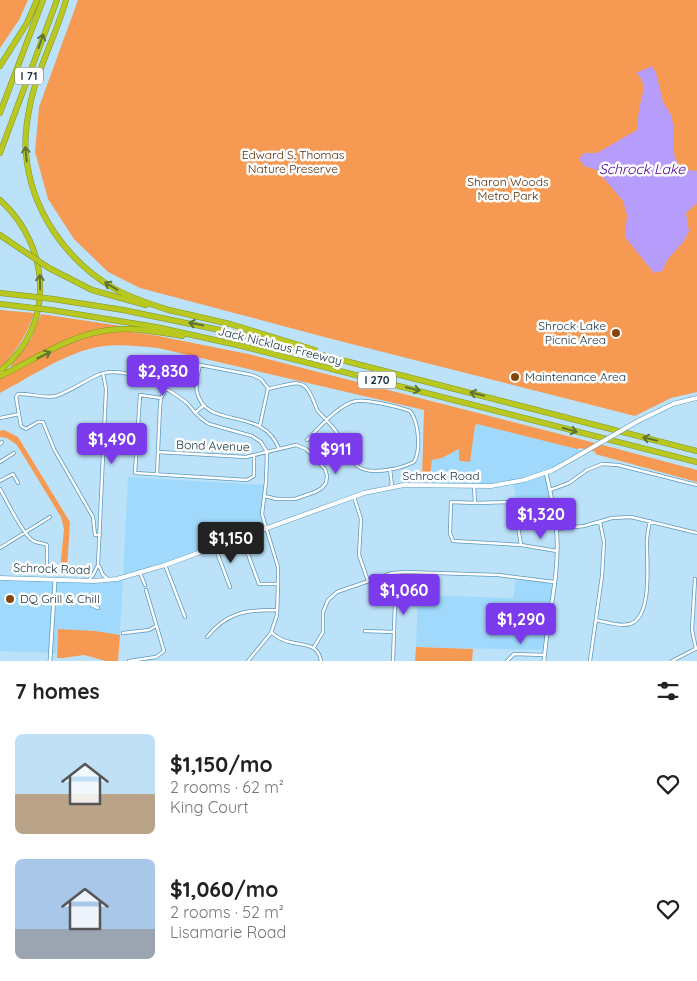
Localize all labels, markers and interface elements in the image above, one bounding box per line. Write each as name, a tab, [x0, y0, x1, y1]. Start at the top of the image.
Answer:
one-way arrow	[37, 34, 46, 50]
road number: I 71	[15, 68, 43, 84]
one-way arrow	[21, 147, 31, 163]
park label: Edward S. Thomas Nature Preserve	[242, 147, 345, 176]
water label: Schrock Lake	[599, 160, 686, 178]
park label: Sharon Woods Metro Park	[467, 174, 549, 203]
one-way arrow	[35, 274, 45, 290]
one-way arrow	[104, 281, 118, 291]
place label: Shrock Lake Picnic Area	[538, 318, 606, 347]
one-way arrow	[189, 319, 205, 329]
street label: Jack Nicklaus Freeway	[217, 323, 344, 368]
marker: Shrock Lake Picnic Area	[610, 327, 622, 339]
one-way arrow	[36, 349, 51, 359]
pin: $2,830	[122, 354, 204, 397]
text: $2,830	[138, 361, 188, 381]
place label: Maintenance Area	[525, 369, 626, 384]
marker: Maintenance Area	[509, 371, 521, 383]
road number: I 270	[358, 372, 396, 388]
one-way arrow	[405, 385, 421, 394]
one-way arrow	[469, 389, 485, 398]
pin: $1,490	[71, 422, 153, 465]
one-way arrow	[562, 426, 578, 436]
text: $1,490	[88, 429, 136, 449]
pin: $911	[306, 432, 366, 475]
one-way arrow	[642, 434, 658, 443]
street label: Bond Avenue	[176, 437, 250, 454]
text: $911	[320, 439, 352, 459]
street label: Schrock Road	[402, 468, 480, 483]
pin: $1,320	[500, 498, 582, 540]
text: $1,320	[517, 504, 565, 524]
pin: $1,150	[190, 522, 272, 564]
text: $1,150	[209, 528, 253, 548]
street label: Schrock Road	[13, 560, 91, 577]
pin: $1,060	[363, 574, 445, 616]
text: $1,060	[380, 580, 428, 600]
place label: DQ Grill & Chill	[20, 591, 100, 606]
marker: DQ Grill & Chill	[4, 593, 16, 605]
pin: $1,290	[480, 602, 562, 645]
text: $1,290	[497, 609, 545, 629]
icon: filters	[654, 677, 682, 705]
text: 7 homes	[15, 678, 100, 704]
text: $1,150/mo	[170, 751, 273, 777]
icon: home	[55, 754, 115, 814]
icon: heart	[654, 770, 682, 798]
text: 2 rooms · 62 m²	[170, 777, 284, 797]
text: King Court	[170, 797, 249, 817]
text: $1,060/mo	[170, 876, 278, 902]
icon: home	[55, 879, 115, 939]
icon: heart	[654, 895, 682, 923]
text: 2 rooms · 52 m²	[170, 902, 284, 922]
text: Lisamarie Road	[170, 922, 286, 942]

